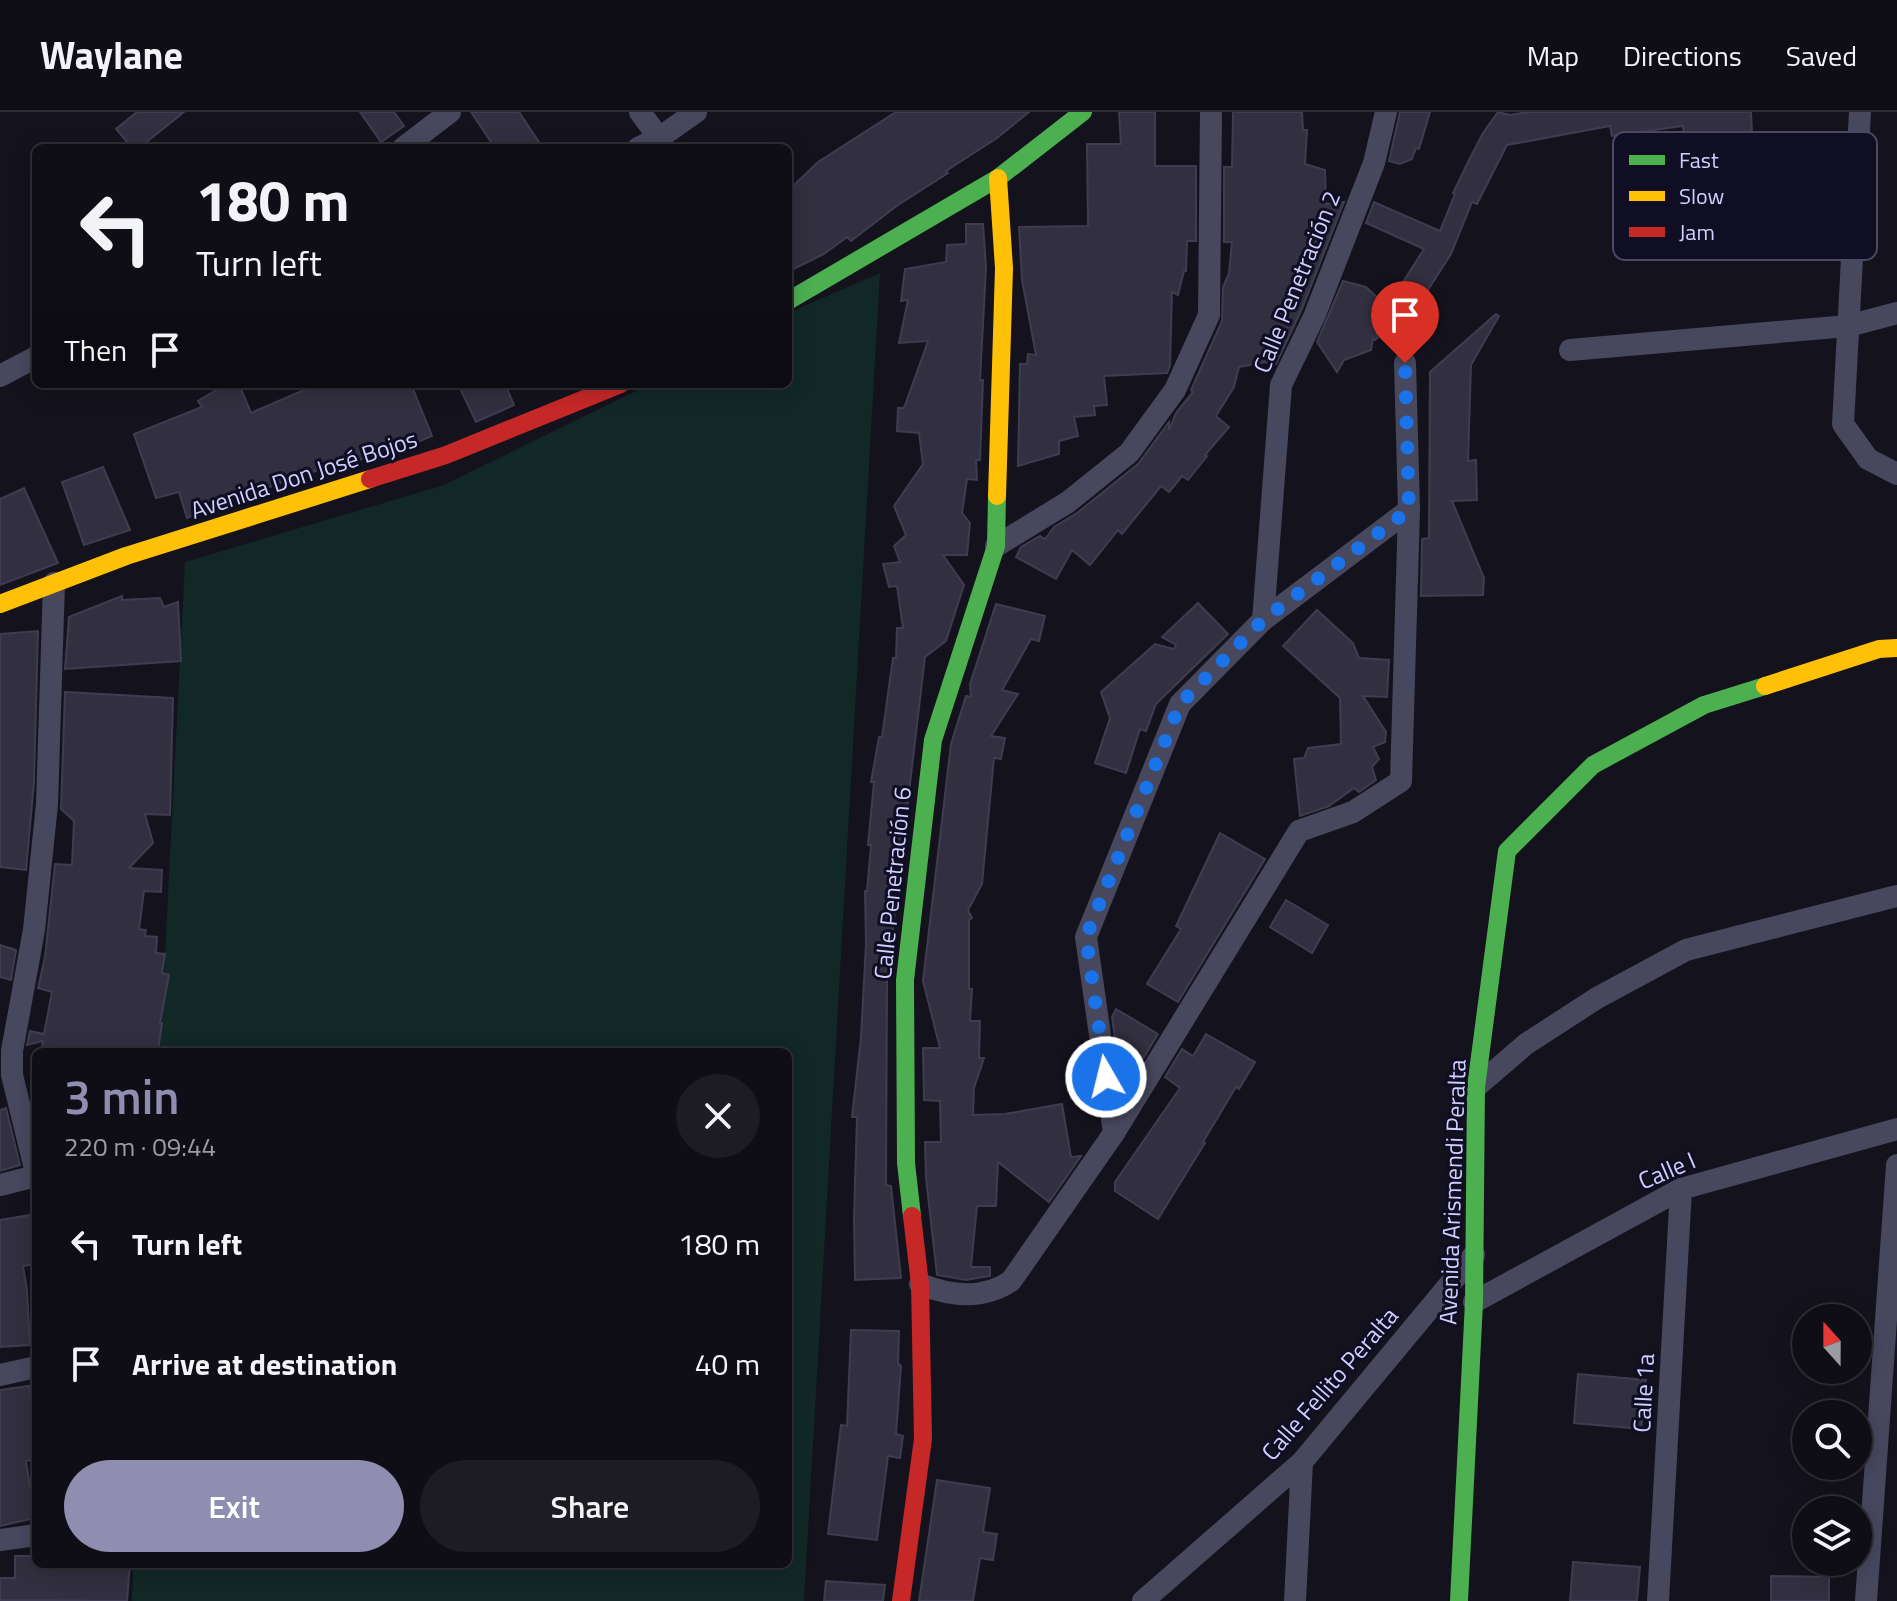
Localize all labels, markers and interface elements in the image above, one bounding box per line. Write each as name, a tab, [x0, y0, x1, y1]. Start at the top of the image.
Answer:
text: Waylane	[40, 26, 183, 84]
text: Map	[1527, 34, 1579, 77]
text: Directions	[1623, 34, 1742, 77]
text: Saved	[1786, 34, 1857, 77]
legend	[1613, 132, 1877, 260]
text: Fast	[1679, 143, 1719, 177]
text: 180 m	[196, 158, 349, 243]
icon: left	[64, 176, 168, 280]
text: Slow	[1679, 179, 1725, 213]
street label: Calle Penetración 2	[1243, 185, 1349, 378]
text: Jam	[1679, 215, 1715, 249]
text: Turn left	[196, 235, 322, 290]
pin	[1371, 281, 1439, 363]
icon: arrive	[1383, 293, 1427, 337]
text: Then	[64, 327, 127, 373]
icon: arrive	[143, 328, 187, 372]
street label: Avenida Don José Bojos	[186, 420, 422, 528]
street label: Calle Penetración 6	[864, 785, 920, 981]
position arrow	[1064, 1035, 1148, 1119]
street label: Avenida Arismendi Peralta	[1429, 1059, 1475, 1325]
text: 3 min	[64, 1060, 179, 1133]
button: close	[676, 1074, 760, 1158]
text: 220 m · 09:44	[64, 1127, 216, 1166]
street label: Calle I	[1632, 1142, 1701, 1198]
text: Turn left	[132, 1221, 242, 1267]
text: 180 m	[678, 1221, 760, 1267]
icon: left	[64, 1222, 108, 1266]
street label: Calle Fellito Peralta	[1252, 1299, 1406, 1468]
north arrow	[1792, 1304, 1872, 1384]
map controls	[1792, 1304, 1872, 1576]
text: Arrive at destination	[132, 1341, 397, 1387]
text: 40 m	[695, 1341, 760, 1387]
icon: arrive	[64, 1342, 108, 1386]
street label: Calle 1a	[1623, 1353, 1663, 1433]
button: search	[1792, 1400, 1872, 1480]
button: Exit	[64, 1460, 404, 1552]
button: Share	[420, 1460, 760, 1552]
button: layers	[1792, 1496, 1872, 1576]

